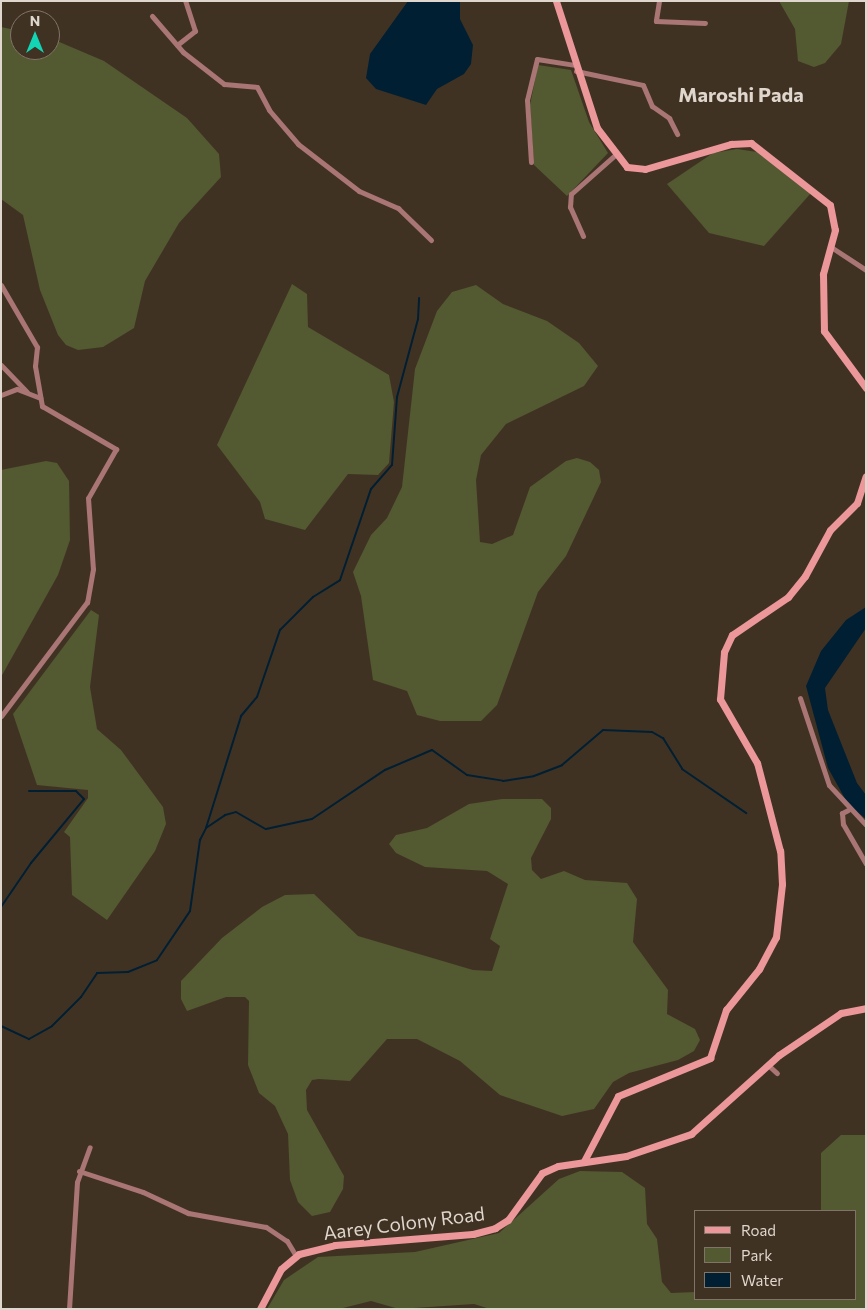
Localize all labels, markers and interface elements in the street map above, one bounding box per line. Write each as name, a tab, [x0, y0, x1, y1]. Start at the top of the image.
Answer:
north arrow	[10, 10, 60, 60]
text: N	[30, 12, 40, 29]
district label: Maroshi Pada	[678, 82, 804, 106]
street label: Aarey Colony Road	[322, 1202, 486, 1244]
legend	[694, 1210, 857, 1300]
text: Road	[741, 1221, 776, 1239]
text: Park	[741, 1246, 772, 1264]
text: Water	[741, 1271, 783, 1289]

